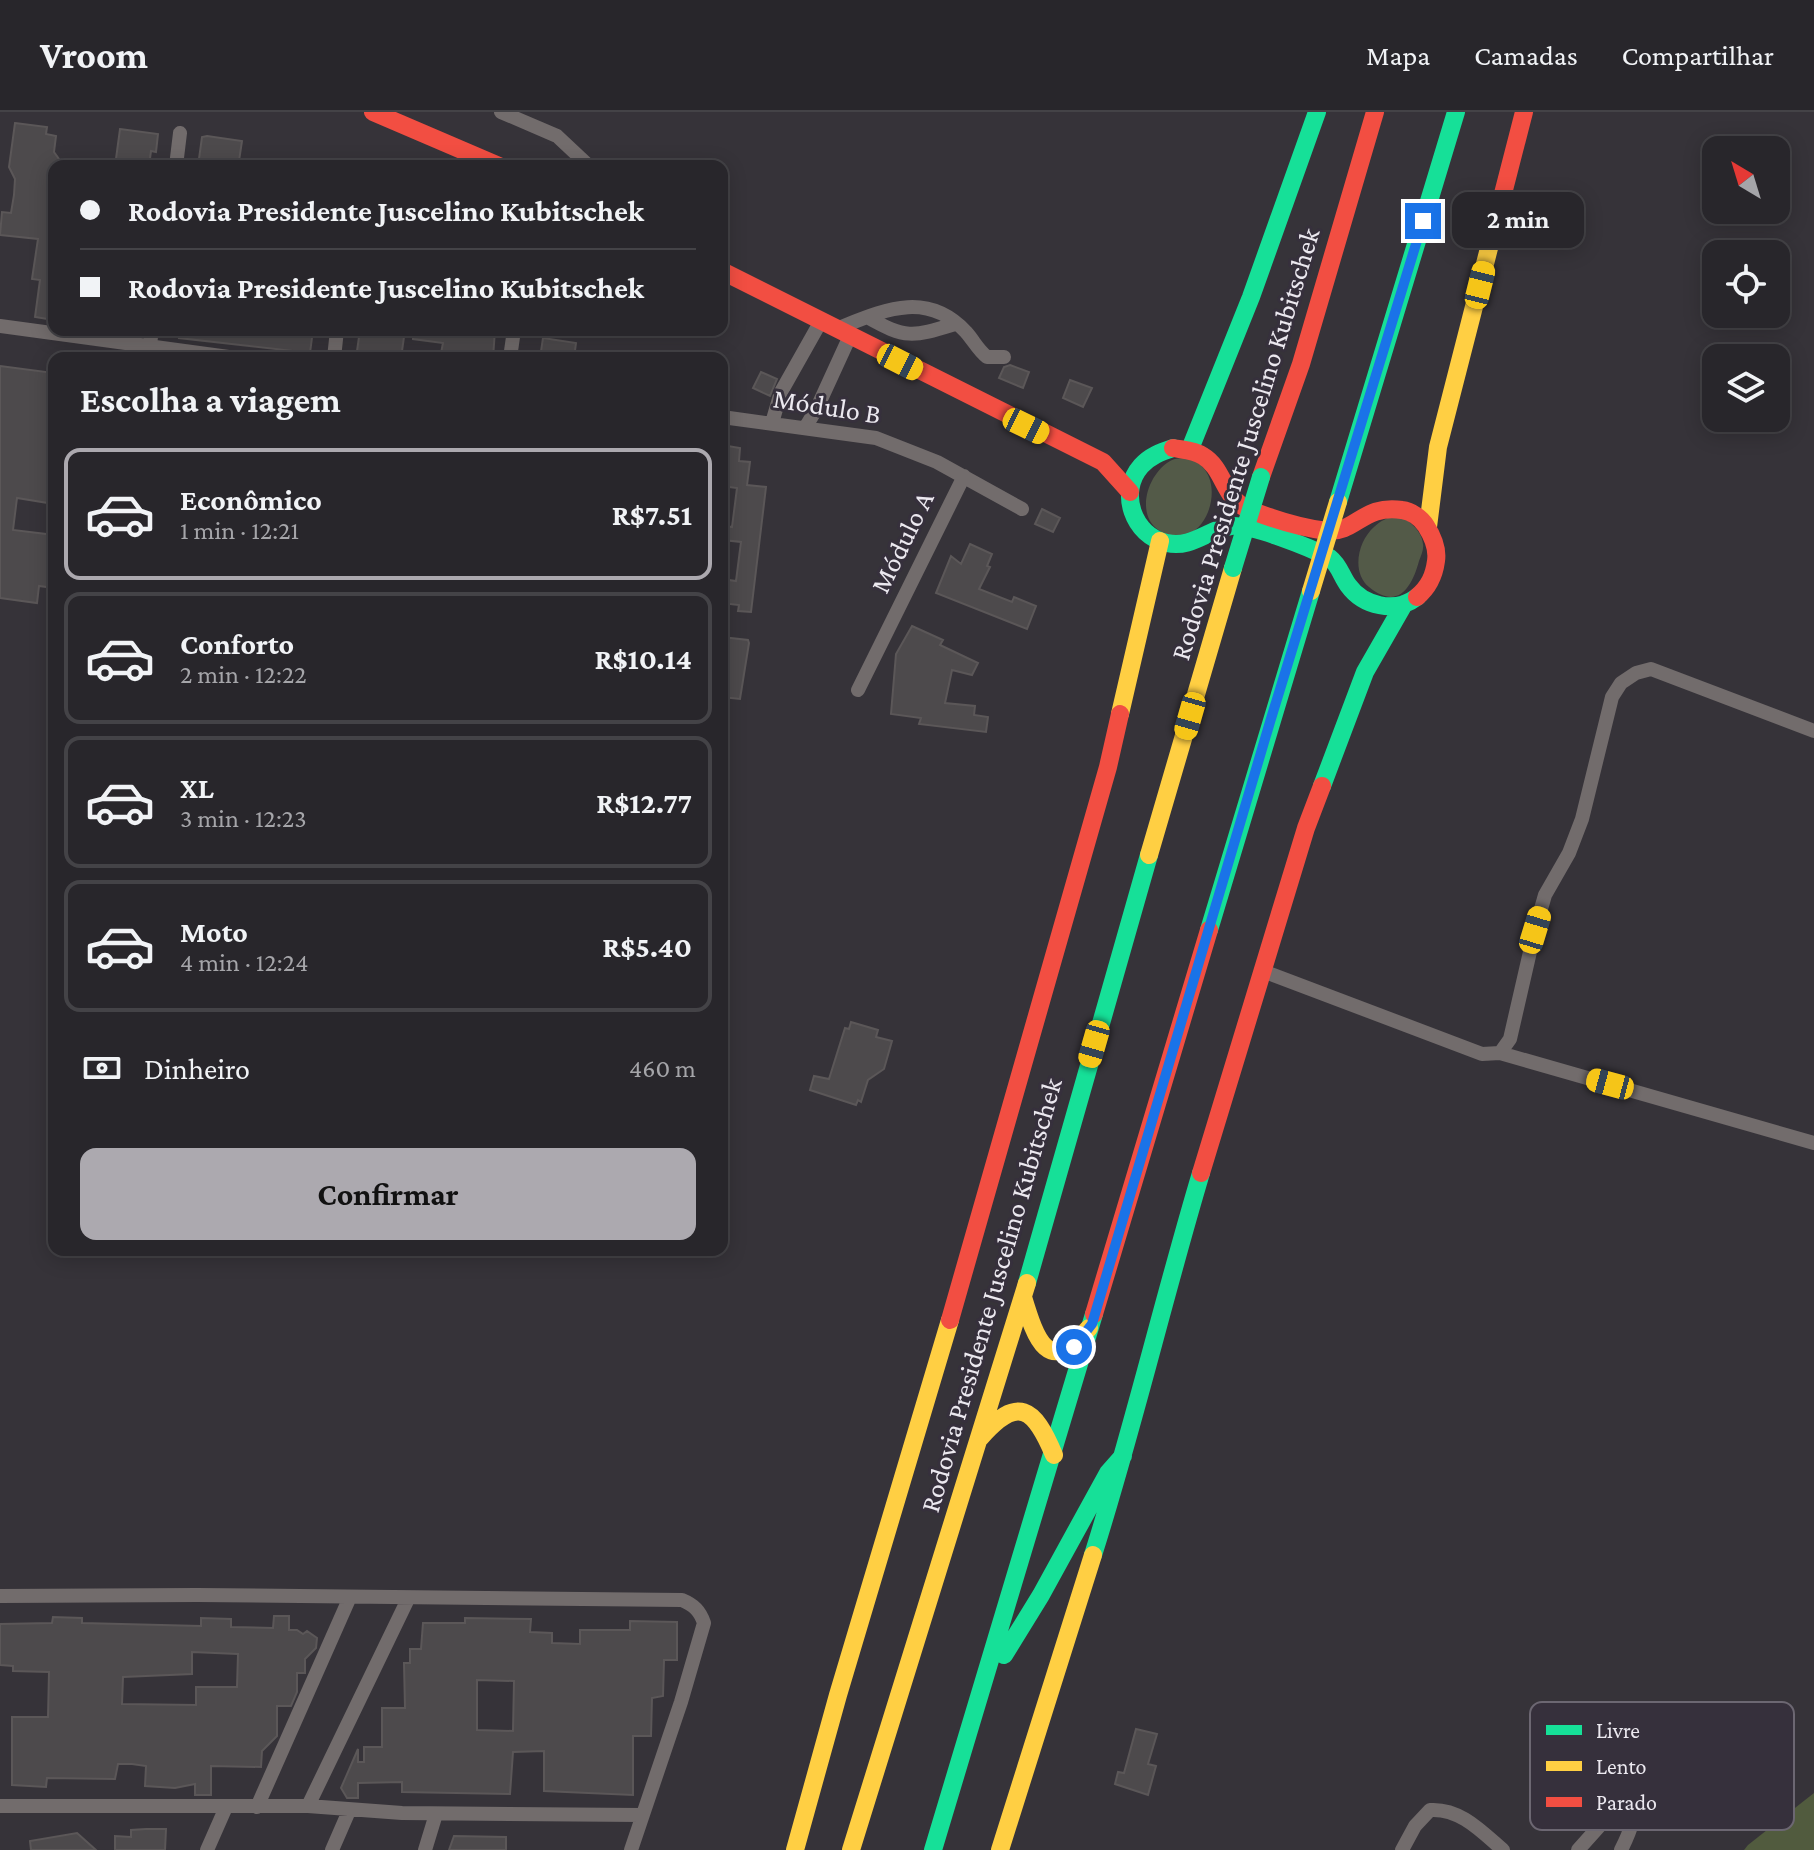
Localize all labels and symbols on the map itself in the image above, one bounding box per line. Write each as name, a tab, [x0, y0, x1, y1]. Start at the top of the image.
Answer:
north arrow	[1702, 136, 1790, 224]
callout: 2 min	[1451, 193, 1583, 249]
route end	[1405, 203, 1441, 239]
street label: Rodovia Presidente Juscelino Kubitschek	[1164, 224, 1326, 664]
car	[1463, 259, 1497, 311]
car	[873, 340, 927, 384]
street label: Módulo B	[771, 382, 883, 430]
car	[999, 405, 1053, 447]
street label: Módulo A	[864, 486, 940, 598]
car	[1172, 690, 1208, 742]
car	[1517, 904, 1553, 956]
car	[1076, 1018, 1112, 1070]
car	[1584, 1066, 1636, 1102]
street label: Rodovia Presidente Juscelino Kubitschek	[914, 1074, 1068, 1516]
route start	[1056, 1329, 1092, 1365]
legend	[1530, 1702, 1794, 1830]
text: Livre	[1596, 1718, 1640, 1743]
text: Lento	[1596, 1754, 1647, 1779]
text: Parado	[1596, 1790, 1657, 1815]

